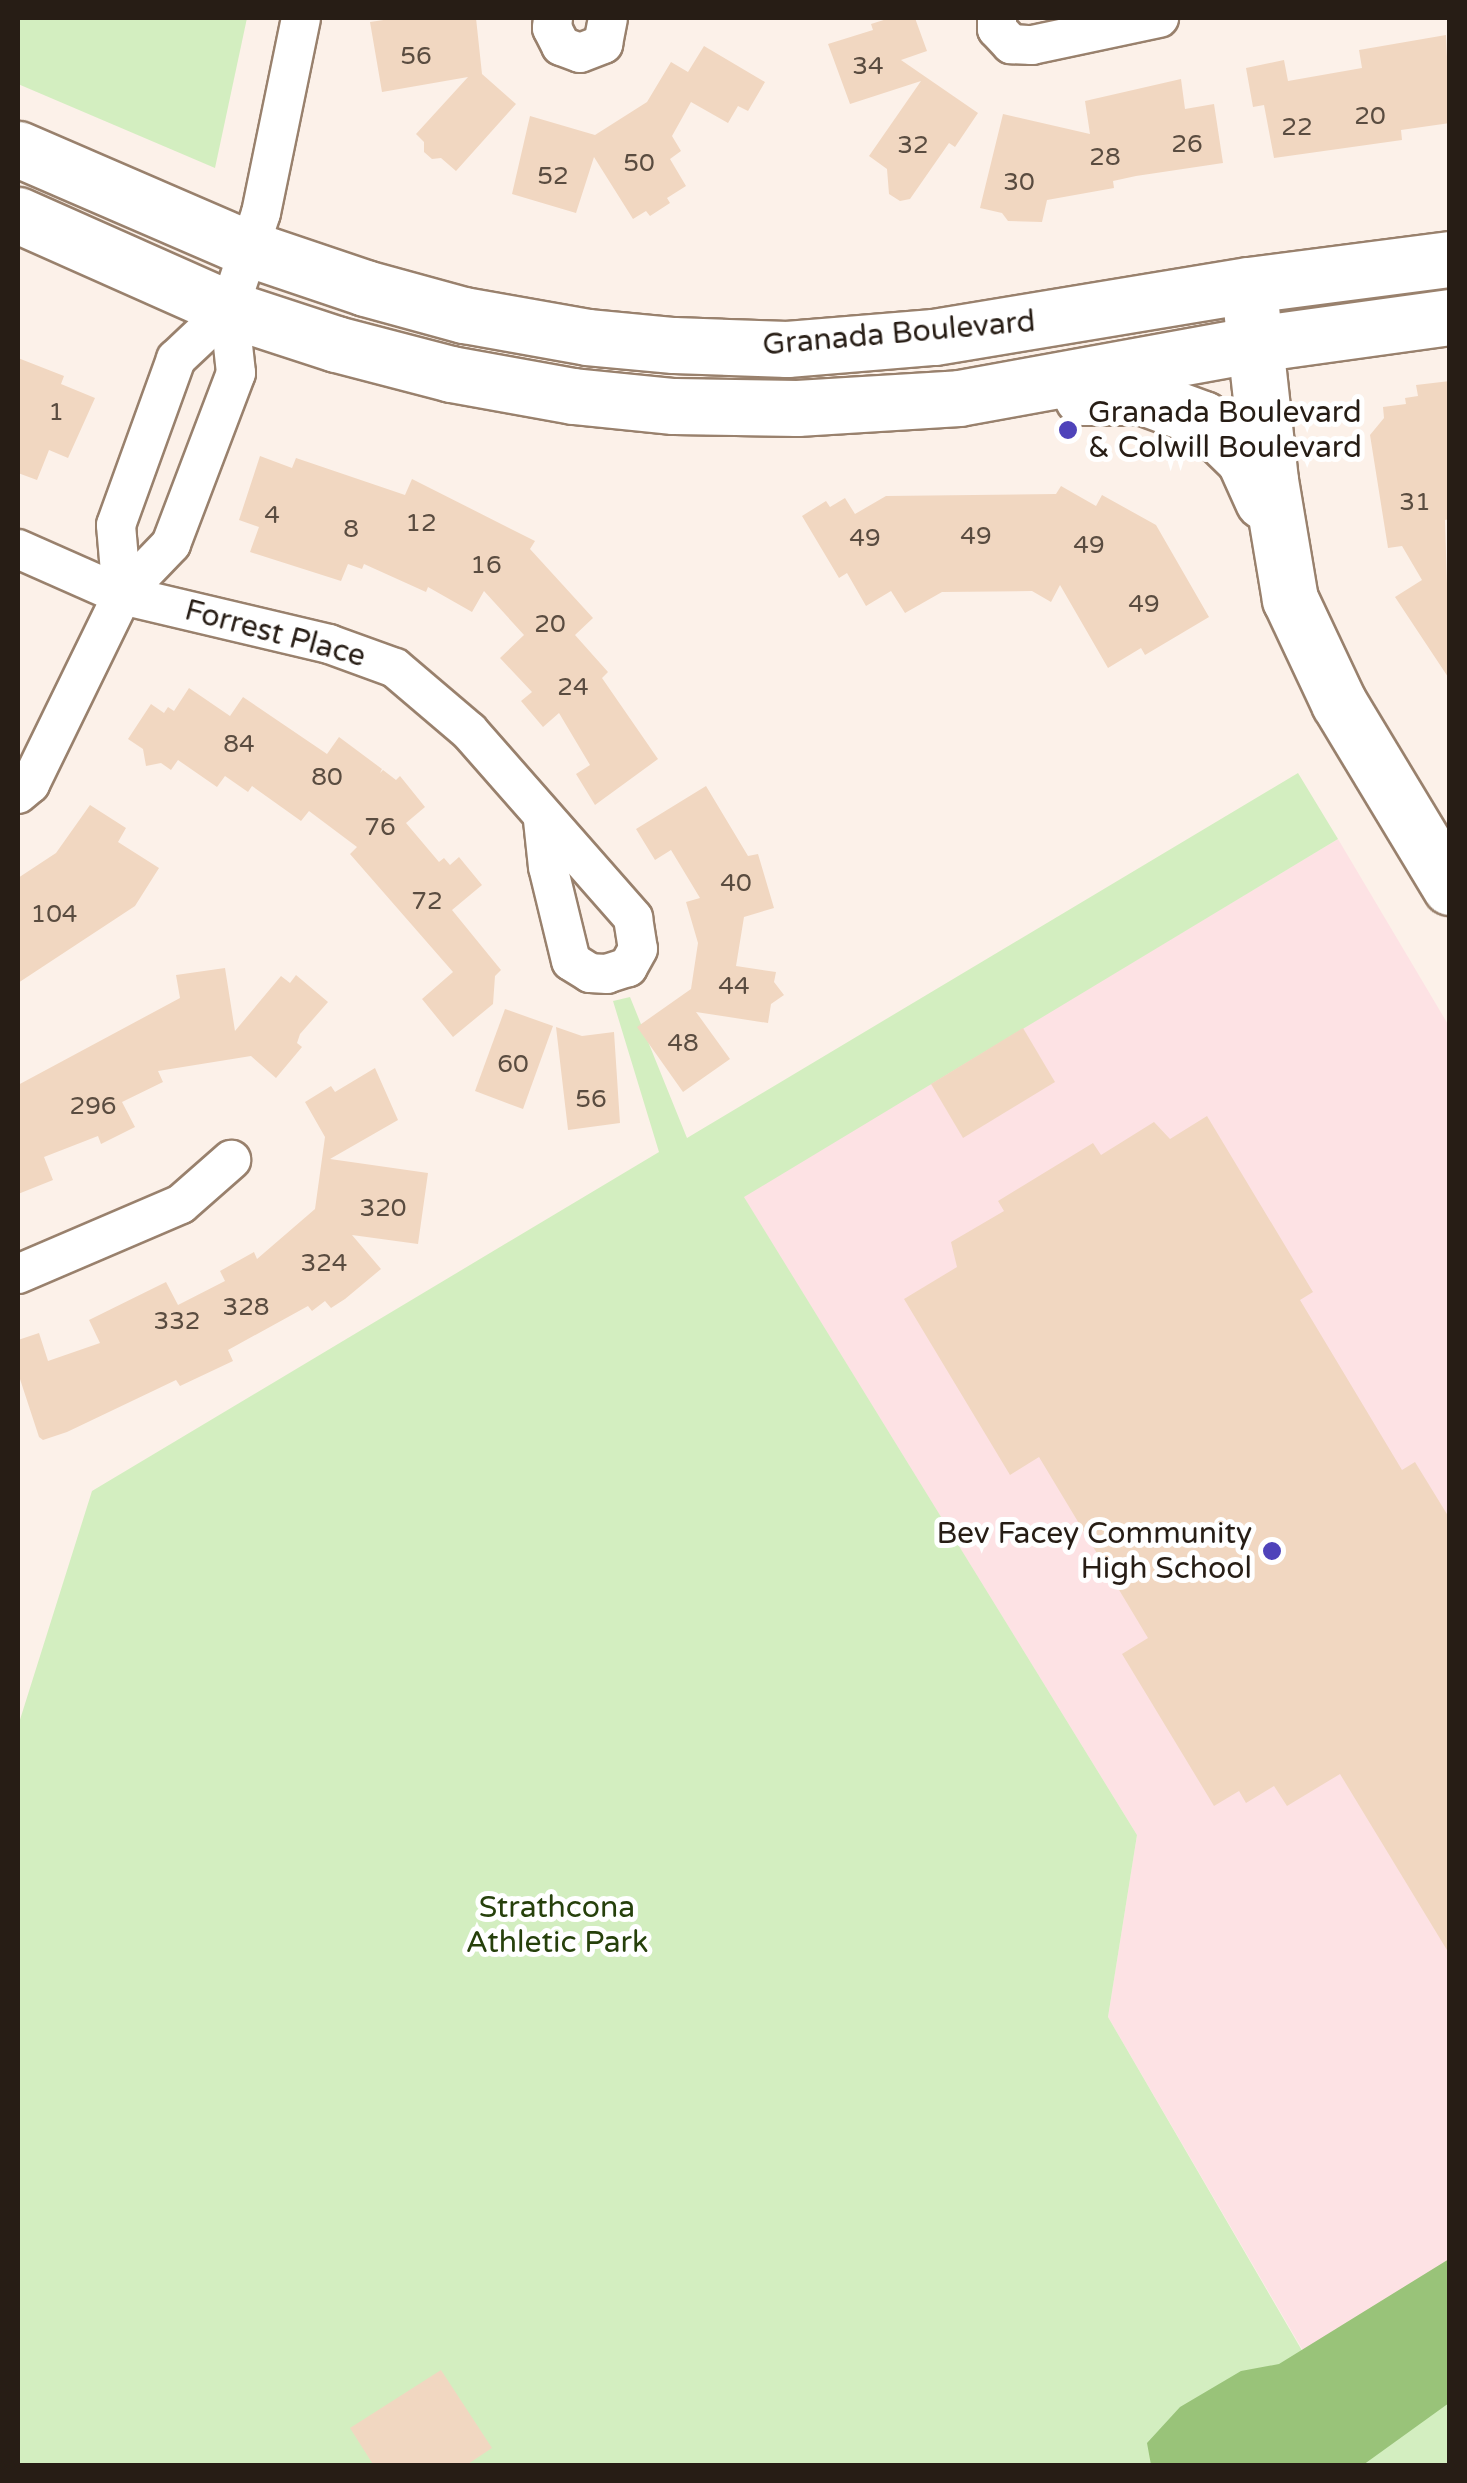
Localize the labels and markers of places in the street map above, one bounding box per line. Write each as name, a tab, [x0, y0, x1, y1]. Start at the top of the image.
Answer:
place label: Granada Boulevard & Colwill Boulevard	[1088, 395, 1362, 466]
marker: Granada Boulevard & Colwill Boulevard	[1057, 419, 1079, 441]
place label: Bev Facey Community High School	[936, 1516, 1252, 1586]
marker: Bev Facey Community High School	[1261, 1540, 1283, 1562]

